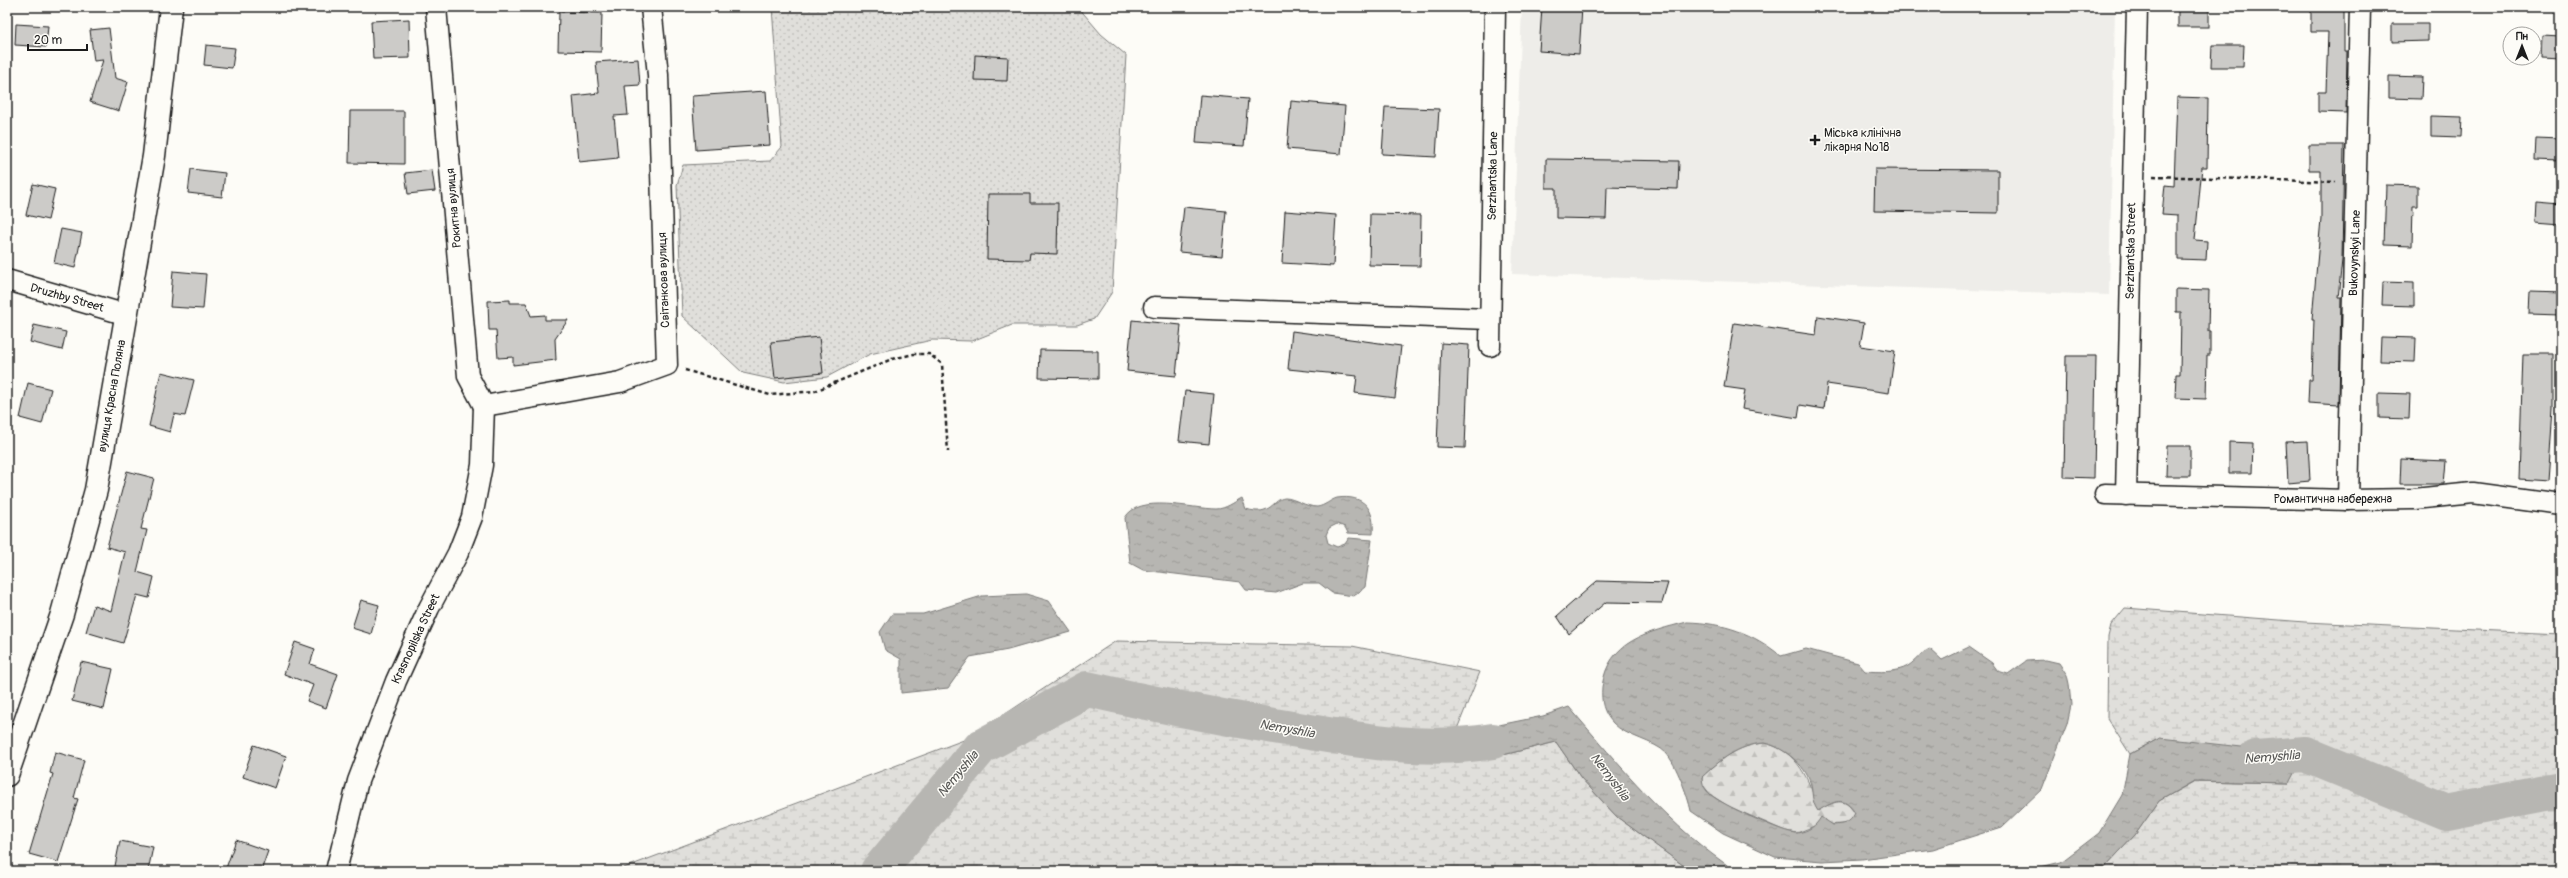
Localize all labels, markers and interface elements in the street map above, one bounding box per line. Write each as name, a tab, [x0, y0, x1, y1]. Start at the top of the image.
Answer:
scale bar	[28, 26, 87, 52]
north arrow	[2502, 26, 2542, 66]
text: Пн	[2516, 30, 2529, 43]
text: 20 m	[34, 33, 63, 48]
place label: Міська клінічна лікарня №18	[1824, 126, 1902, 155]
street label: Serzhantska Lane	[1485, 131, 1501, 221]
marker: Міська клінічна лікарня №18	[1809, 134, 1821, 146]
street label: Рокитна вулиця	[443, 167, 465, 248]
street label: Serzhantska Street	[2123, 202, 2139, 300]
street label: Bukovynskyi Lane	[2346, 210, 2364, 296]
street label: Світанкова вулиця	[655, 232, 673, 328]
street label: Druzhby Street	[28, 280, 106, 316]
street label: вулиця Красна Поляна	[95, 338, 129, 453]
street label: Романтична набережна	[2274, 492, 2393, 507]
street label: Krasnopilska Street	[389, 591, 444, 687]
water label: Nemyshlia	[1258, 716, 1317, 742]
water label: Nemyshlia	[934, 747, 983, 800]
water label: Nemyshlia	[2244, 747, 2301, 767]
water label: Nemyshlia	[1587, 750, 1634, 805]

